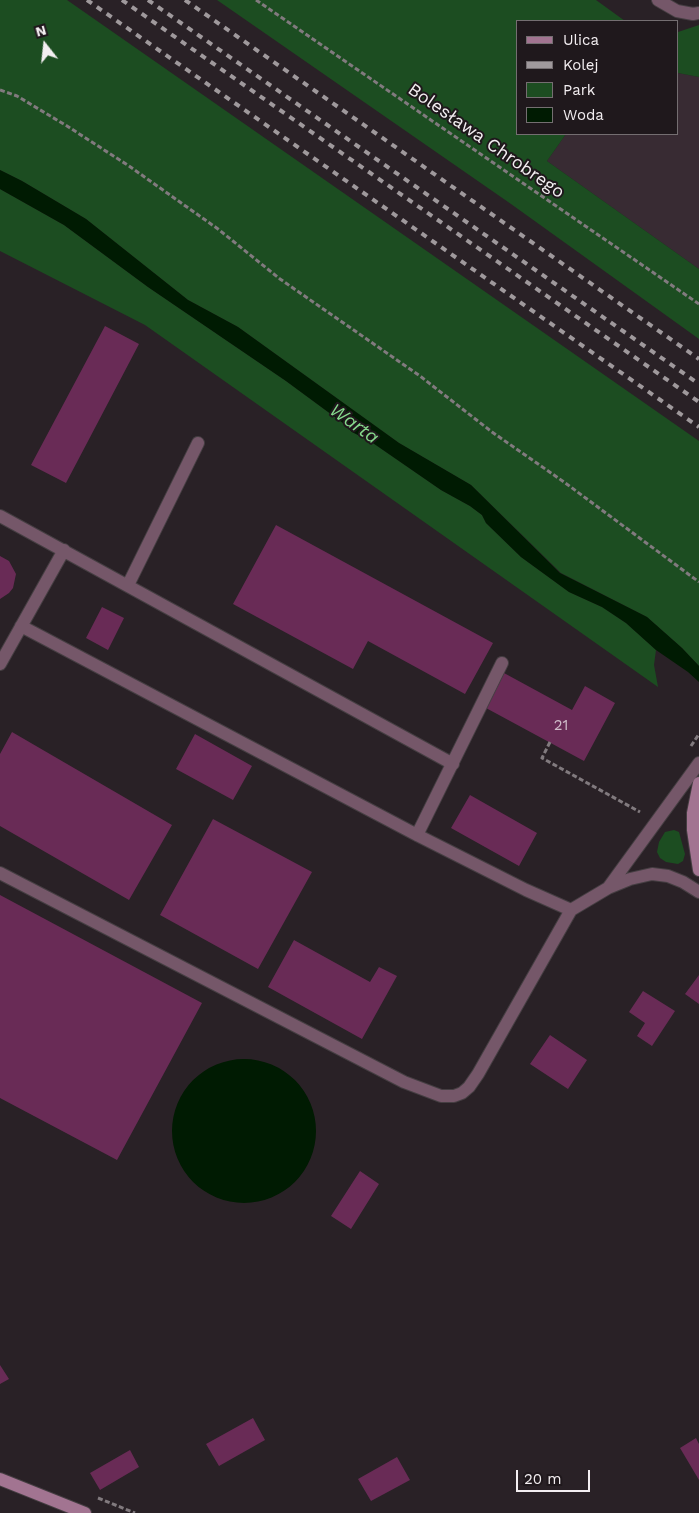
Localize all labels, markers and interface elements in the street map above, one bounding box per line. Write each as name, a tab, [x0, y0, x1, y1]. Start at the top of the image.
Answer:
north arrow	[20, 20, 70, 70]
legend	[516, 20, 679, 135]
text: N	[34, 21, 48, 40]
text: Ulica	[563, 31, 599, 49]
text: Kolej	[563, 56, 598, 74]
street label: Bolesława Chrobrego	[404, 79, 568, 203]
text: Park	[563, 81, 595, 99]
text: Woda	[563, 106, 604, 124]
water label: Warta	[325, 399, 383, 449]
house number: 21	[554, 717, 568, 735]
scale bar	[519, 1460, 593, 1492]
text: 20 m	[524, 1470, 562, 1488]

